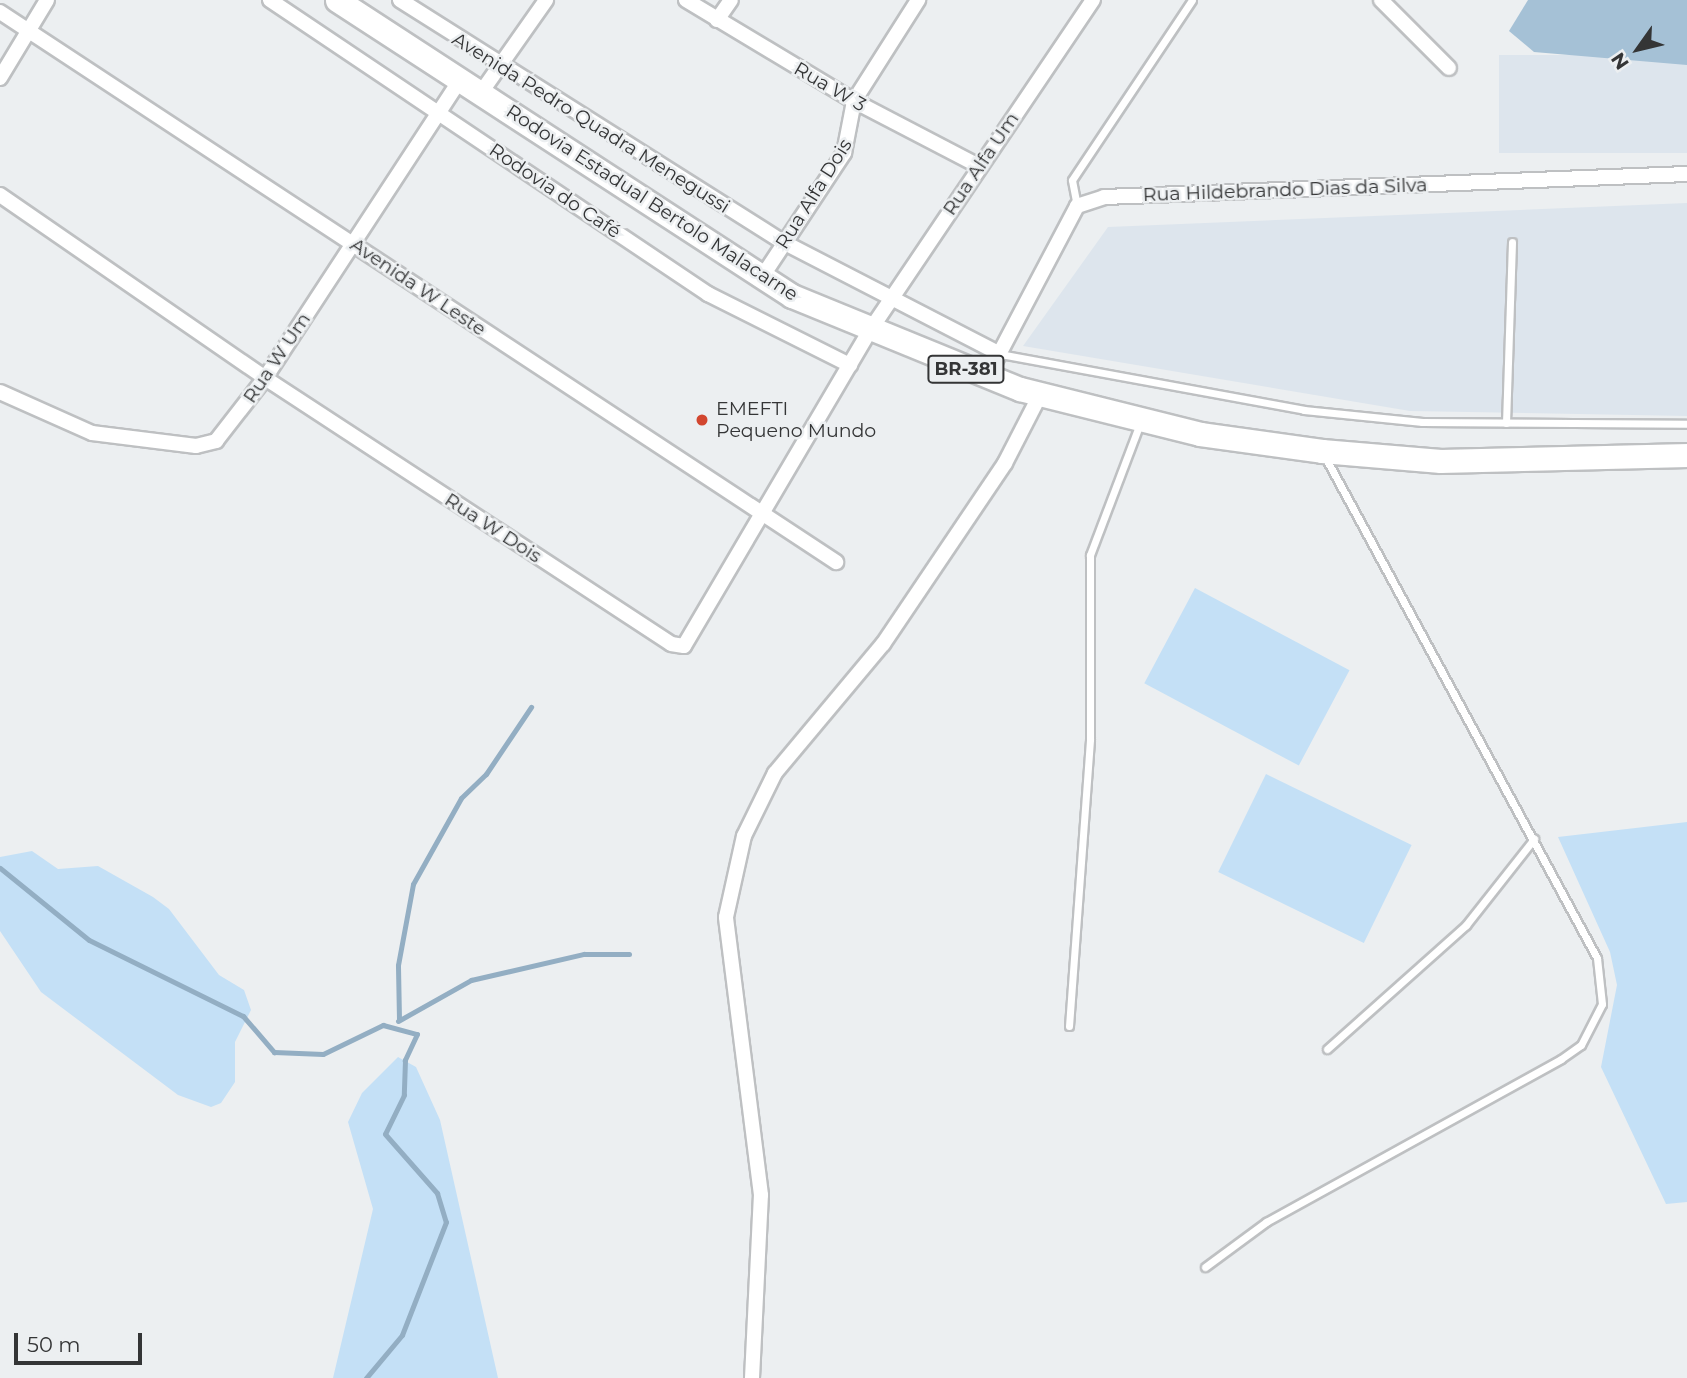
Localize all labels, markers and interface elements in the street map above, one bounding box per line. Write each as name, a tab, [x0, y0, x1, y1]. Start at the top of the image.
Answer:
north arrow	[1603, 14, 1673, 84]
street label: Avenida Pedro Quadra Menegussi	[448, 28, 734, 218]
text: N	[1606, 48, 1634, 74]
street label: Rua W 3	[790, 57, 870, 117]
street label: Rodovia Estadual Bertolo Malacarne	[502, 100, 802, 306]
street label: Rua Alfa Um	[938, 108, 1024, 220]
street label: Rua Alfa Dois	[771, 135, 857, 253]
street label: Rodovia do Café	[485, 139, 625, 243]
street label: Rua Hildebrando Dias da Silva	[1142, 174, 1428, 206]
street label: Avenida W Leste	[346, 233, 490, 341]
street label: Rua W Um	[238, 309, 316, 407]
road number: BR-381	[926, 354, 1006, 384]
place label: EMEFTI Pequeno Mundo	[716, 398, 876, 442]
marker: EMEFTI Pequeno Mundo	[694, 412, 710, 428]
street label: Rua W Dois	[440, 488, 546, 568]
scale bar	[18, 1318, 145, 1362]
text: 50 m	[27, 1332, 81, 1357]

